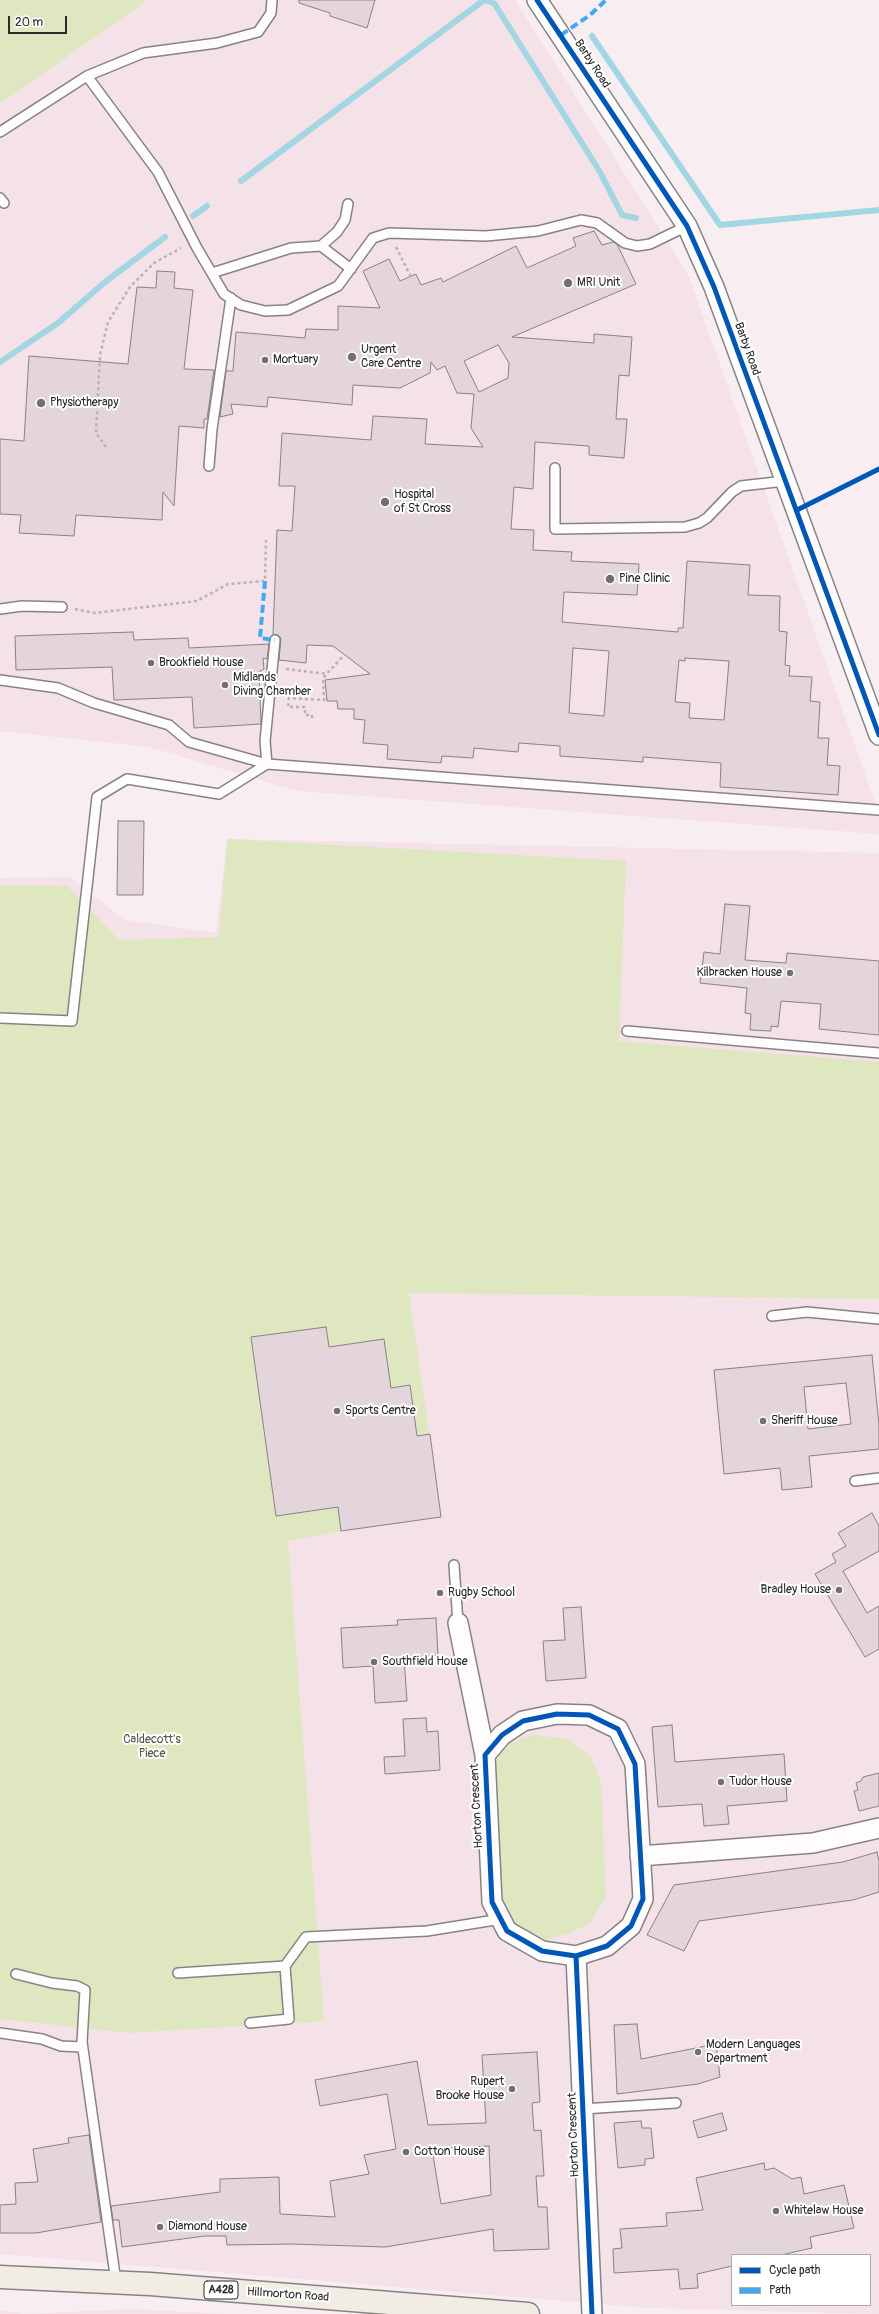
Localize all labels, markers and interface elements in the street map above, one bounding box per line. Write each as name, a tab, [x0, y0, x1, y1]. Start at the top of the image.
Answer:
scale bar	[10, 8, 69, 34]
text: 20 m	[15, 15, 43, 30]
street label: Barby Road	[571, 37, 613, 91]
place label: MRI Unit	[577, 276, 620, 290]
marker: MRI Unit	[562, 277, 574, 289]
street label: Barby Road	[731, 321, 763, 377]
place label: Urgent Care Centre	[361, 343, 421, 371]
marker: Urgent Care Centre	[346, 351, 358, 363]
place label: Mortuary	[273, 353, 318, 367]
marker: Mortuary	[260, 355, 270, 365]
place label: Physiotherapy	[50, 396, 118, 410]
marker: Physiotherapy	[35, 397, 47, 409]
place label: Hospital of St Cross	[394, 488, 451, 516]
marker: Hospital of St Cross	[379, 496, 391, 508]
place label: Pine Clinic	[619, 572, 670, 586]
marker: Pine Clinic	[604, 573, 616, 585]
place label: Brookfield House	[159, 656, 243, 670]
marker: Brookfield House	[146, 658, 156, 668]
place label: Midlands Diving Chamber	[233, 671, 311, 699]
marker: Midlands Diving Chamber	[220, 680, 230, 690]
place label: Kilbracken House	[696, 966, 782, 980]
marker: Kilbracken House	[785, 968, 795, 978]
place label: Sports Centre	[345, 1404, 416, 1418]
marker: Sports Centre	[332, 1406, 342, 1416]
place label: Sheriff House	[771, 1414, 838, 1428]
marker: Sheriff House	[758, 1416, 768, 1426]
place label: Bradley House	[761, 1583, 831, 1597]
marker: Bradley House	[834, 1585, 844, 1595]
place label: Rugby School	[448, 1586, 515, 1600]
marker: Rugby School	[435, 1588, 445, 1598]
place label: Southfield House	[382, 1655, 468, 1669]
marker: Southfield House	[369, 1657, 379, 1667]
park label: Caldecott's Piece	[123, 1733, 181, 1761]
street label: Horton Crescent	[468, 1763, 486, 1849]
place label: Tudor House	[729, 1775, 792, 1789]
marker: Tudor House	[716, 1777, 726, 1787]
place label: Modern Languages Department	[706, 2038, 800, 2066]
marker: Modern Languages Department	[693, 2047, 703, 2057]
place label: Rupert Brooke House	[435, 2075, 504, 2103]
marker: Rupert Brooke House	[507, 2084, 517, 2094]
street label: Horton Crescent	[565, 2092, 583, 2178]
place label: Cotton House	[414, 2145, 485, 2159]
marker: Cotton House	[401, 2147, 411, 2157]
place label: Whitelaw House	[784, 2204, 863, 2218]
marker: Whitelaw House	[771, 2206, 781, 2216]
place label: Diamond House	[168, 2220, 247, 2234]
marker: Diamond House	[155, 2222, 165, 2232]
legend	[731, 2254, 871, 2306]
text: Cycle path	[769, 2263, 820, 2278]
road number: A428	[204, 2281, 238, 2299]
text: Path	[769, 2283, 791, 2298]
street label: Hillmorton Road	[246, 2285, 330, 2305]

